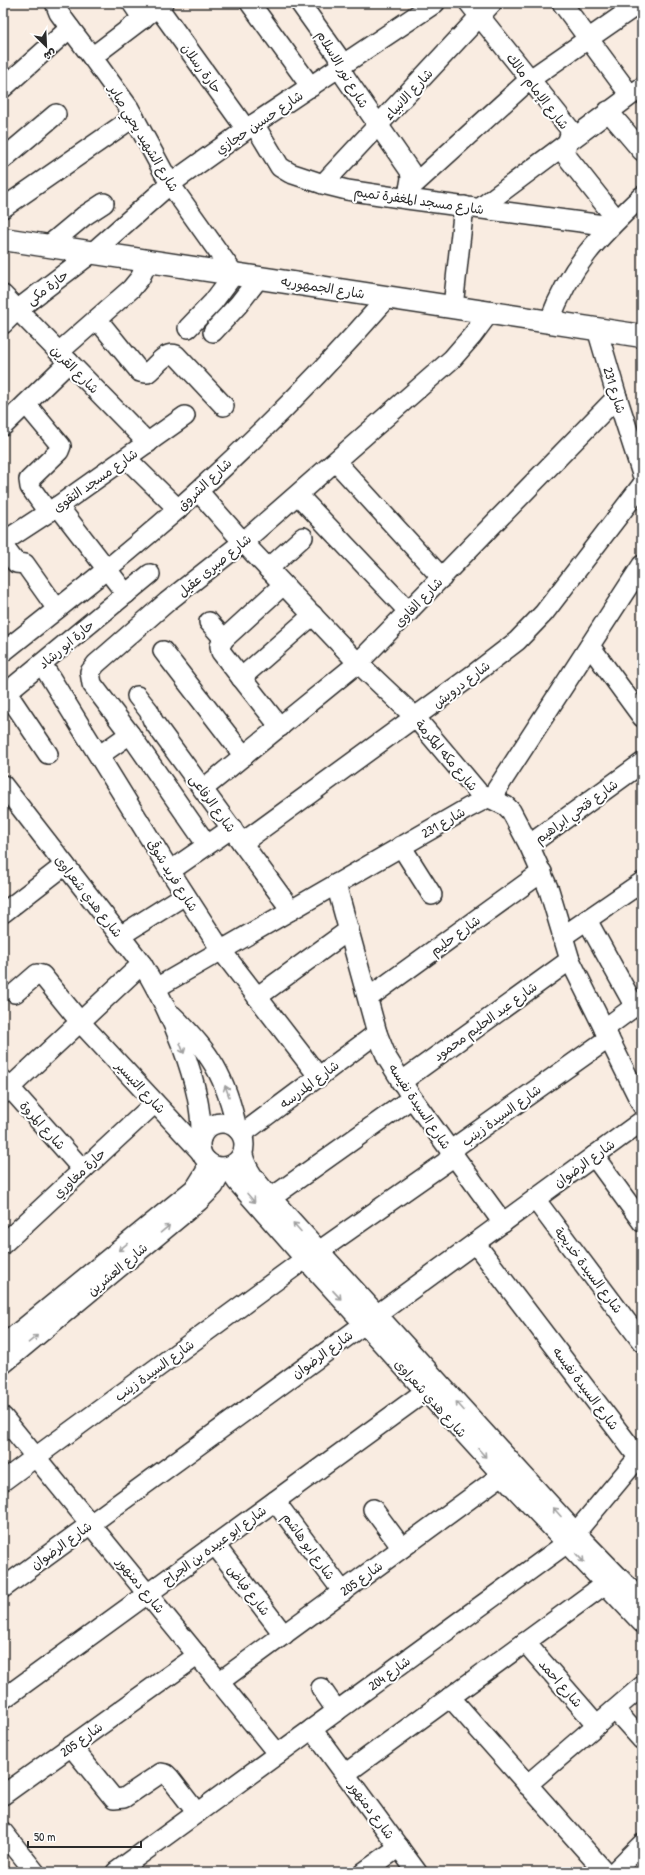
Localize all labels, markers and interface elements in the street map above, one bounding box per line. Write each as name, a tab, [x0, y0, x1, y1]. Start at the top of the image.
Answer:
north arrow	[26, 26, 66, 66]
street label: شارع نور الاسلام	[311, 27, 373, 112]
street label: حارة رسلان	[178, 39, 226, 97]
text: ش	[42, 46, 58, 64]
street label: شارع الإمام مالك	[501, 49, 573, 134]
street label: شارع الانبياء	[380, 64, 437, 124]
street label: شارع الشهيد يحيي صابر	[102, 80, 183, 197]
street label: شارع حسين حجازي	[212, 86, 307, 159]
street label: شارع مسجد المغفرة تميم	[353, 182, 485, 220]
street label: حارة مكى	[22, 265, 72, 310]
street label: شارع الجمهوريه	[280, 272, 366, 303]
street label: شارع القرين	[46, 341, 103, 398]
street label: شارع 231	[598, 365, 631, 416]
street label: شارع مسجد التقوى	[49, 444, 142, 517]
street label: شارع الشروق	[173, 454, 236, 515]
street label: شارع صبرى عقيل	[173, 530, 255, 601]
street label: شارع الفاوى	[390, 573, 447, 632]
street label: حارة ابو رشاد	[34, 615, 98, 673]
street label: شارع درويش	[428, 656, 494, 712]
street label: شارع مكه المكرمة	[411, 715, 482, 795]
street label: شارع الرفاعى	[185, 770, 240, 836]
street label: شارع فتحي ابراهيم	[531, 775, 623, 850]
street label: شارع 231	[418, 802, 469, 843]
street label: شارع فريد شوقى	[143, 835, 202, 915]
street label: شارع هدي شعراوى	[50, 851, 127, 942]
street label: شارع حليم	[426, 911, 485, 961]
street label: شارع عبد الحليم محمود	[429, 977, 542, 1066]
one-way arrow	[178, 1042, 186, 1054]
street label: شارع التيسير	[111, 1056, 170, 1118]
street label: شارع المدرسه	[276, 1056, 343, 1113]
street label: شارع السيدة نفيسه	[384, 1060, 455, 1153]
street label: شارع السيدة زينب	[457, 1080, 545, 1151]
one-way arrow	[223, 1086, 231, 1098]
street label: شارع المروة	[15, 1097, 70, 1154]
street label: شارع الرضوان	[550, 1135, 619, 1192]
street label: حارة مغاوري	[49, 1144, 110, 1203]
one-way arrow	[246, 1192, 255, 1203]
one-way arrow	[292, 1222, 302, 1232]
street label: شارع السيدة خديجة	[550, 1223, 627, 1317]
one-way arrow	[160, 1225, 171, 1234]
street label: شارع العشرين	[83, 1238, 152, 1300]
one-way arrow	[117, 1242, 128, 1251]
one-way arrow	[333, 1289, 342, 1300]
street label: شارع الرضوان	[288, 1326, 357, 1383]
one-way arrow	[28, 1334, 38, 1343]
street label: شارع السيدة زينب	[110, 1335, 198, 1406]
street label: شارع السيدة نفيسه	[548, 1343, 623, 1434]
street label: شارع هدي شعراوى	[390, 1355, 471, 1442]
one-way arrow	[456, 1401, 465, 1411]
one-way arrow	[477, 1447, 486, 1458]
street label: شارع ابو عبيده بن الجراح	[158, 1501, 270, 1590]
one-way arrow	[553, 1508, 562, 1518]
street label: شارع ابو هاشم	[277, 1509, 339, 1584]
street label: شارع الرضوان	[27, 1517, 96, 1574]
street label: شارع دمنهور	[111, 1552, 169, 1617]
one-way arrow	[576, 1552, 585, 1563]
street label: شارع 205	[336, 1556, 387, 1600]
street label: شارع فياض	[223, 1561, 275, 1620]
street label: شارع 204	[364, 1652, 414, 1695]
street label: شارع احمد	[534, 1655, 587, 1712]
street label: شارع 205	[56, 1717, 107, 1761]
street label: شارع دمنهور	[344, 1777, 399, 1843]
scale bar	[28, 1823, 141, 1849]
text: 50 m	[34, 1828, 55, 1845]

